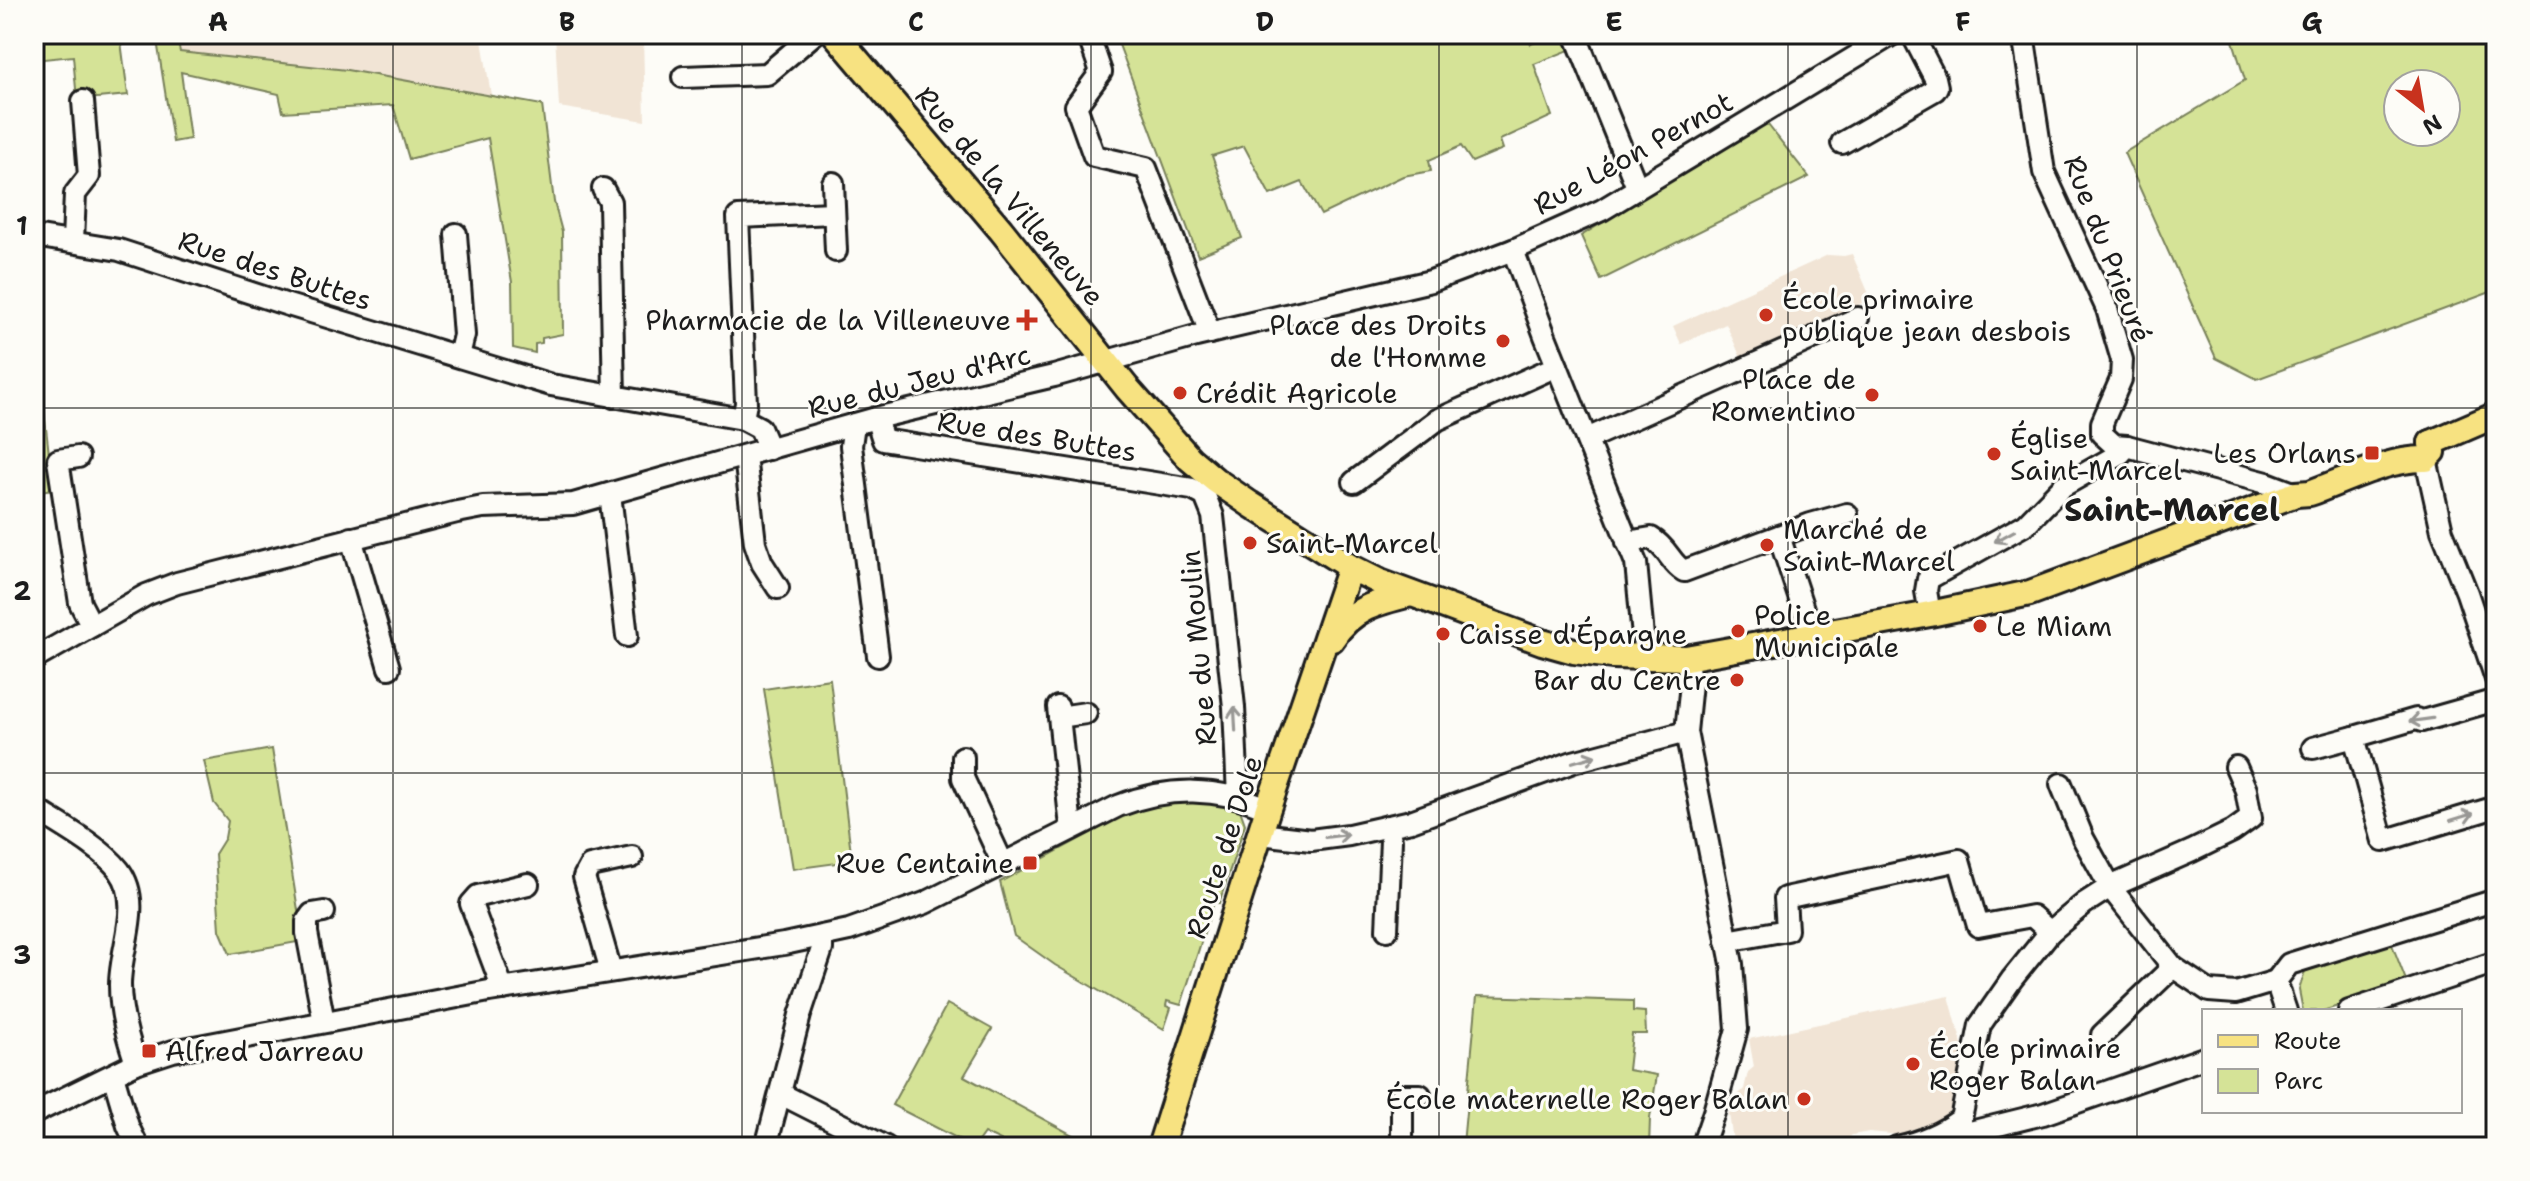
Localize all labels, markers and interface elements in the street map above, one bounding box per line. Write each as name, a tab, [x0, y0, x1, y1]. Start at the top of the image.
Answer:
text: A	[208, 4, 228, 39]
text: B	[559, 4, 575, 39]
text: C	[908, 4, 924, 39]
text: D	[1256, 4, 1274, 39]
text: E	[1605, 4, 1623, 39]
text: F	[1955, 4, 1971, 39]
text: G	[2302, 4, 2323, 39]
north arrow	[2382, 68, 2462, 148]
street label: Rue de la Villeneuve	[907, 78, 1113, 314]
street label: Rue Léon Pernot	[1526, 82, 1740, 224]
text: N	[2417, 108, 2447, 142]
street label: Rue du Prieuré	[2055, 150, 2161, 348]
text: 1	[16, 208, 28, 243]
street label: Rue des Buttes	[173, 221, 377, 319]
place label: École primaire publique jean desbois	[1782, 280, 2071, 350]
place label: Pharmacie de la Villeneuve	[645, 301, 1011, 339]
place label: Place des Droits de l'Homme	[1269, 306, 1487, 376]
marker: École primaire publique jean desbois	[1757, 306, 1775, 324]
marker: Pharmacie de la Villeneuve	[1018, 311, 1036, 329]
marker: Place des Droits de l'Homme	[1494, 332, 1512, 350]
street label: Rue du Jeu d'Arc	[804, 335, 1034, 427]
place label: Place de Romentino	[1711, 360, 1856, 430]
place label: Crédit Agricole	[1196, 374, 1398, 412]
marker: Crédit Agricole	[1171, 384, 1189, 402]
marker: Place de Romentino	[1863, 386, 1881, 404]
street label: Rue des Buttes	[935, 401, 1139, 471]
place label: Église Saint-Marcel	[2010, 419, 2182, 489]
place label: Les Orlans	[2213, 434, 2356, 472]
marker: Les Orlans	[2363, 444, 2381, 462]
marker: Église Saint-Marcel	[1985, 445, 2003, 463]
district label: Saint-Marcel	[2064, 488, 2280, 531]
place label: Marché de Saint-Marcel	[1783, 510, 1955, 580]
place label: Saint-Marcel	[1266, 524, 1438, 562]
one-way arrow	[1993, 528, 2017, 544]
marker: Saint-Marcel	[1241, 534, 1259, 552]
marker: Marché de Saint-Marcel	[1758, 536, 1776, 554]
street label: Rue du Moulin	[1171, 549, 1225, 747]
text: 2	[13, 573, 31, 608]
place label: Police Municipale	[1754, 596, 1899, 666]
place label: Le Miam	[1996, 607, 2112, 645]
place label: Caisse d'Épargne	[1459, 615, 1687, 653]
marker: Le Miam	[1971, 617, 1989, 635]
marker: Police Municipale	[1729, 622, 1747, 640]
marker: Caisse d'Épargne	[1434, 625, 1452, 643]
place label: Bar du Centre	[1534, 661, 1721, 699]
marker: Bar du Centre	[1728, 671, 1746, 689]
one-way arrow	[1227, 706, 1242, 733]
one-way arrow	[2409, 712, 2435, 727]
one-way arrow	[1571, 750, 1597, 765]
street label: Route de Dole	[1177, 751, 1271, 943]
one-way arrow	[2449, 809, 2475, 824]
one-way arrow	[1323, 829, 1350, 844]
place label: Rue Centaine	[836, 844, 1014, 882]
marker: Rue Centaine	[1021, 854, 1039, 872]
text: 3	[13, 937, 31, 972]
legend	[2202, 1009, 2462, 1113]
text: Route	[2274, 1025, 2342, 1057]
place label: École primaire Roger Balan	[1929, 1029, 2121, 1099]
place label: Alfred Jarreau	[165, 1032, 364, 1070]
marker: Alfred Jarreau	[140, 1042, 158, 1060]
marker: École primaire Roger Balan	[1904, 1055, 1922, 1073]
text: Parc	[2274, 1065, 2323, 1097]
place label: École maternelle Roger Balan	[1386, 1080, 1788, 1118]
marker: École maternelle Roger Balan	[1795, 1090, 1813, 1108]

